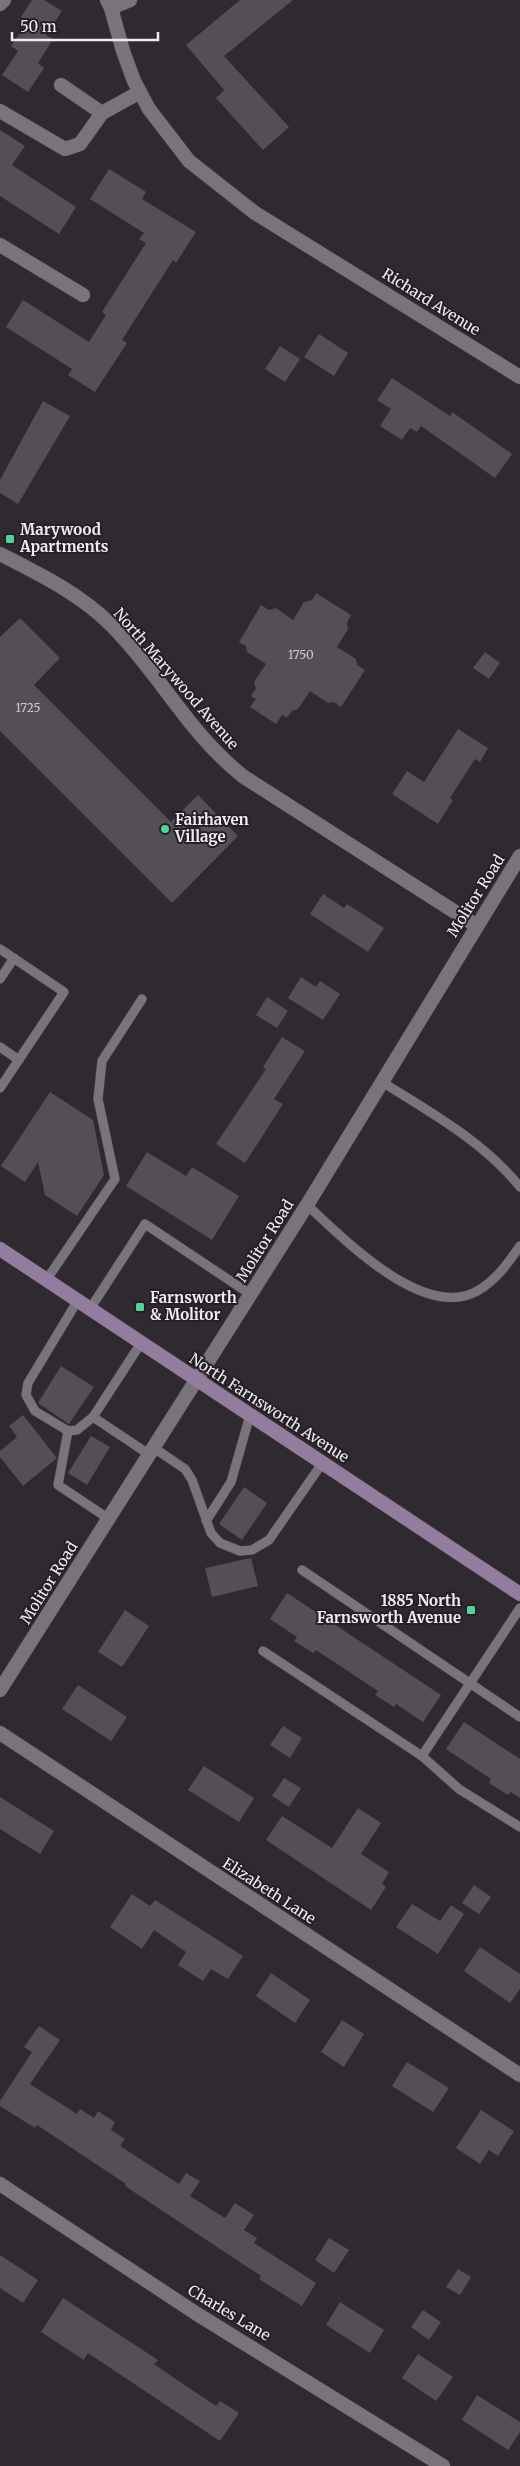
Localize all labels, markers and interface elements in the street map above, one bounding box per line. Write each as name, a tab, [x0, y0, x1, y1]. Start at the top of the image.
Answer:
scale bar	[12, 10, 159, 42]
text: 50 m	[20, 17, 57, 36]
street label: Richard Avenue	[379, 264, 484, 339]
place label: Marywood Apartments	[19, 520, 109, 556]
marker: Marywood Apartments	[4, 533, 16, 545]
street label: North Marywood Avenue	[110, 604, 243, 754]
house number: 1750	[288, 647, 314, 662]
house number: 1725	[15, 700, 41, 715]
place label: Fairhaven Village	[174, 810, 249, 846]
marker: Fairhaven Village	[159, 823, 171, 835]
street label: Molitor Road	[443, 851, 508, 940]
street label: Molitor Road	[232, 1196, 297, 1285]
place label: Farnsworth & Molitor	[150, 1288, 237, 1324]
marker: Farnsworth & Molitor	[134, 1301, 146, 1313]
street label: North Farnsworth Avenue	[186, 1349, 353, 1466]
street label: Molitor Road	[16, 1538, 81, 1627]
place label: 1885 North Farnsworth Avenue	[317, 1591, 461, 1627]
marker: 1885 North Farnsworth Avenue	[465, 1604, 477, 1616]
street label: Elizabeth Lane	[219, 1853, 320, 1928]
street label: Charles Lane	[184, 2280, 274, 2345]

